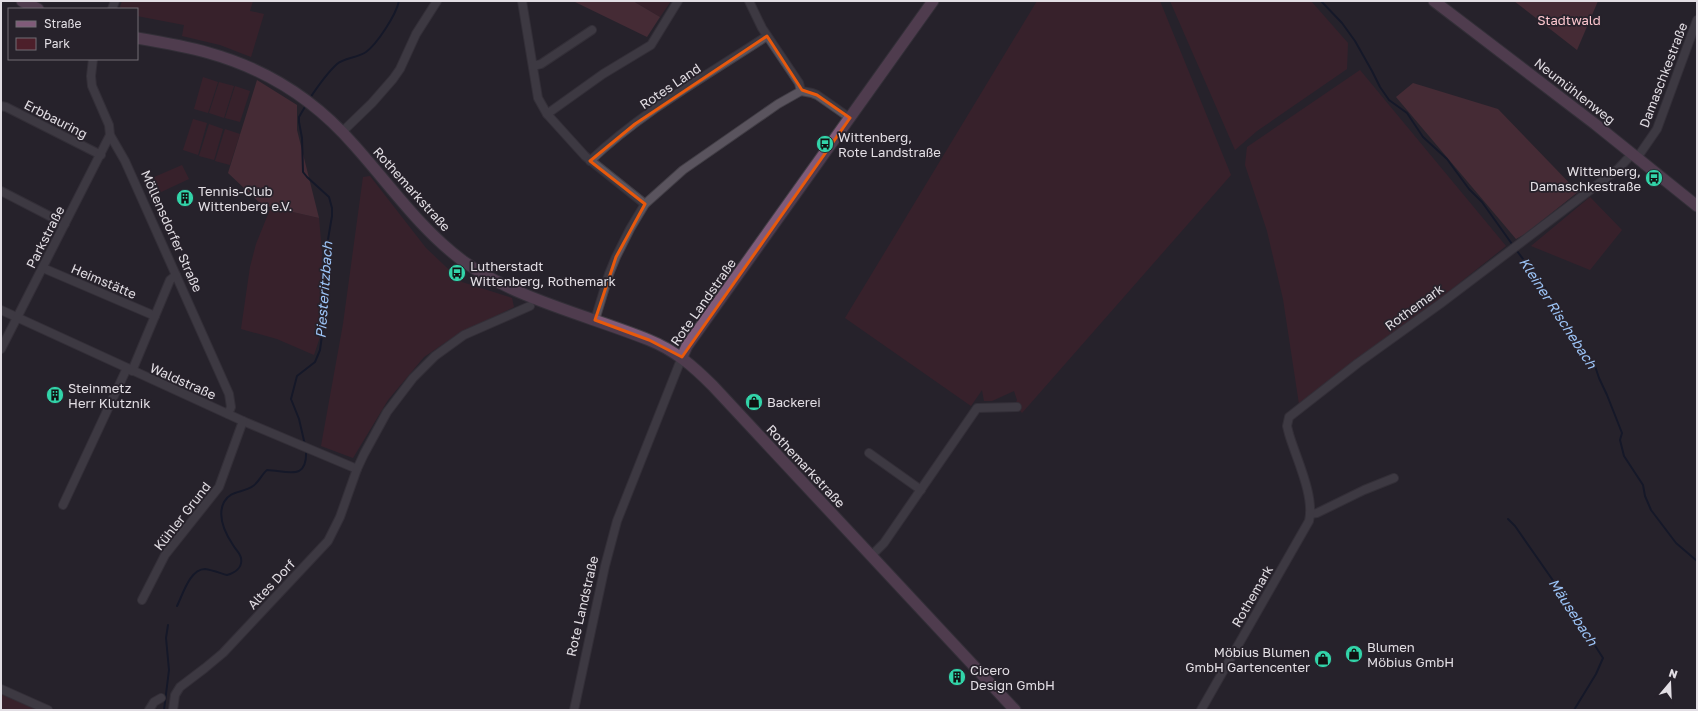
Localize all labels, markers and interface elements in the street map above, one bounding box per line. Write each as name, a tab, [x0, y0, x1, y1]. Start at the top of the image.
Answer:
legend	[8, 8, 138, 60]
park label: Stadtwald	[1537, 12, 1601, 28]
text: Straße	[44, 16, 82, 31]
street label: Damaschkestraße	[1636, 20, 1690, 130]
text: Park	[44, 36, 70, 51]
street label: Neumühlenweg	[1531, 55, 1619, 127]
street label: Rotes Land	[636, 60, 704, 112]
street label: Erbbauring	[22, 96, 90, 142]
place label: Wittenberg, Rote Landstraße	[838, 129, 941, 160]
bus stop icon: Wittenberg, Rote Landstraße	[815, 134, 835, 154]
street label: Rothemarkstraße	[370, 144, 454, 234]
place label: Wittenberg, Damaschkestraße	[1530, 163, 1641, 194]
street label: Möllensdorfer Straße	[138, 168, 206, 294]
bus stop icon: Wittenberg, Damaschkestraße	[1644, 168, 1664, 188]
place label: Tennis-Club Wittenberg e.V.	[198, 183, 292, 214]
building icon: Tennis-Club Wittenberg e.V.	[175, 188, 195, 208]
street label: Parkstraße	[23, 203, 67, 271]
water label: Piesteritzbach	[312, 240, 335, 339]
water label: Kleiner Rischebach	[1516, 254, 1601, 373]
street label: Rote Landstraße	[667, 255, 739, 349]
place label: Lutherstadt Wittenberg, Rothemark	[470, 258, 617, 289]
street label: Heimstätte	[69, 260, 139, 302]
bus stop icon: Lutherstadt Wittenberg, Rothemark	[447, 263, 467, 283]
street label: Rothemark	[1382, 280, 1447, 334]
street label: Waldstraße	[147, 359, 219, 403]
place label: Steinmetz Herr Klutznik	[68, 380, 151, 411]
building icon: Steinmetz Herr Klutznik	[45, 385, 65, 405]
shop icon: Backerei	[744, 392, 764, 412]
place label: Backerei	[767, 394, 821, 410]
street label: Rothemarkstraße	[763, 421, 849, 511]
street label: Kühler Grund	[150, 479, 214, 553]
street label: Rote Landstraße	[563, 554, 601, 658]
street label: Altes Dorf	[244, 556, 298, 612]
street label: Rothemark	[1228, 562, 1276, 630]
water label: Mäusebach	[1545, 575, 1602, 650]
place label: Blumen Möbius GmbH	[1367, 639, 1454, 670]
place label: Möbius Blumen GmbH Gartencenter	[1185, 644, 1310, 675]
shop icon: Blumen Möbius GmbH	[1344, 644, 1364, 664]
shop icon: Möbius Blumen GmbH Gartencenter	[1313, 649, 1333, 669]
place label: Cicero Design GmbH	[970, 662, 1055, 693]
north arrow	[1650, 663, 1690, 703]
text: N	[1667, 666, 1679, 681]
building icon: Cicero Design GmbH	[947, 667, 967, 687]

